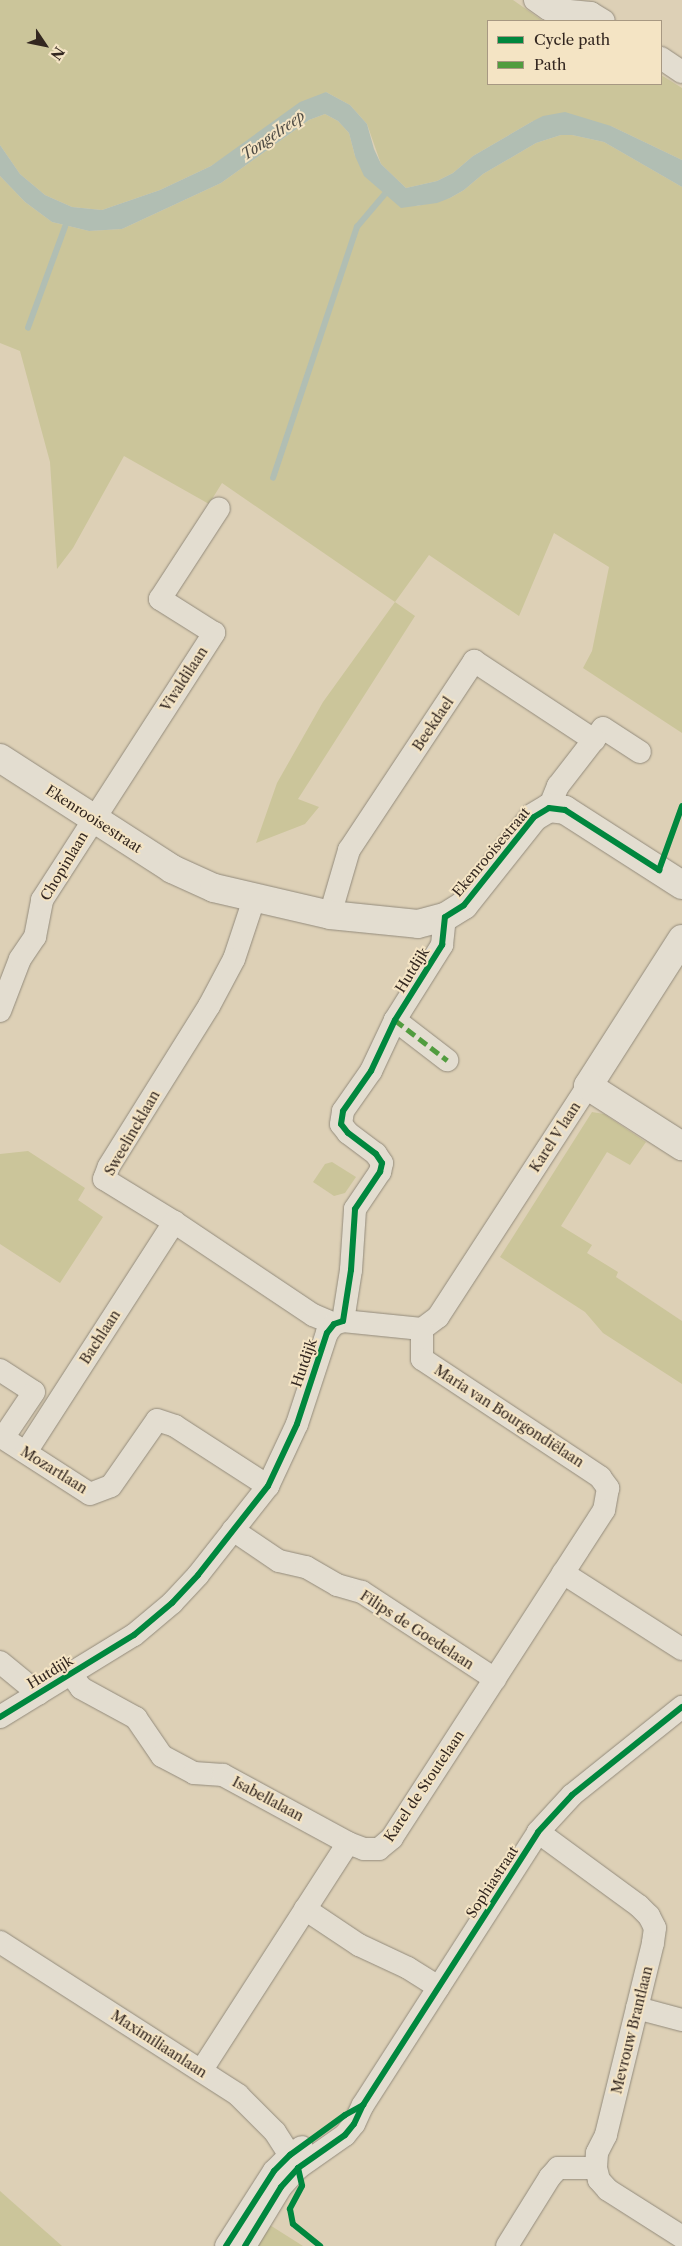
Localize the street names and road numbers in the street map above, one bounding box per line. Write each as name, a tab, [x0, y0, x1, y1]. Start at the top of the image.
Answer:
street label: Vivaldilaan	[157, 644, 211, 714]
street label: Beekdael	[409, 694, 457, 754]
street label: Ekenrooisestraat	[43, 782, 145, 856]
street label: Ekenrooisestraat	[449, 804, 533, 900]
street label: Chopinlaan	[37, 828, 91, 904]
street label: Hutdijk	[392, 944, 432, 996]
street label: Sweelincklaan	[101, 1087, 163, 1179]
street label: Karel V laan	[526, 1098, 584, 1176]
street label: Bachlaan	[76, 1307, 124, 1367]
street label: Hutdijk	[288, 1337, 320, 1389]
street label: Maria van Bourgondiëlaan	[431, 1361, 587, 1471]
street label: Mozartlaan	[18, 1443, 90, 1497]
street label: Filips de Goedelaan	[357, 1587, 477, 1673]
street label: Hutdijk	[24, 1652, 76, 1692]
street label: Karel de Stoutelaan	[380, 1727, 468, 1845]
street label: Isabellalaan	[229, 1773, 307, 1825]
street label: Sophiastraat	[462, 1843, 522, 1921]
street label: Mevrouw Brantlaan	[608, 1964, 656, 2096]
street label: Maximiliaanlaan	[108, 2007, 210, 2081]

